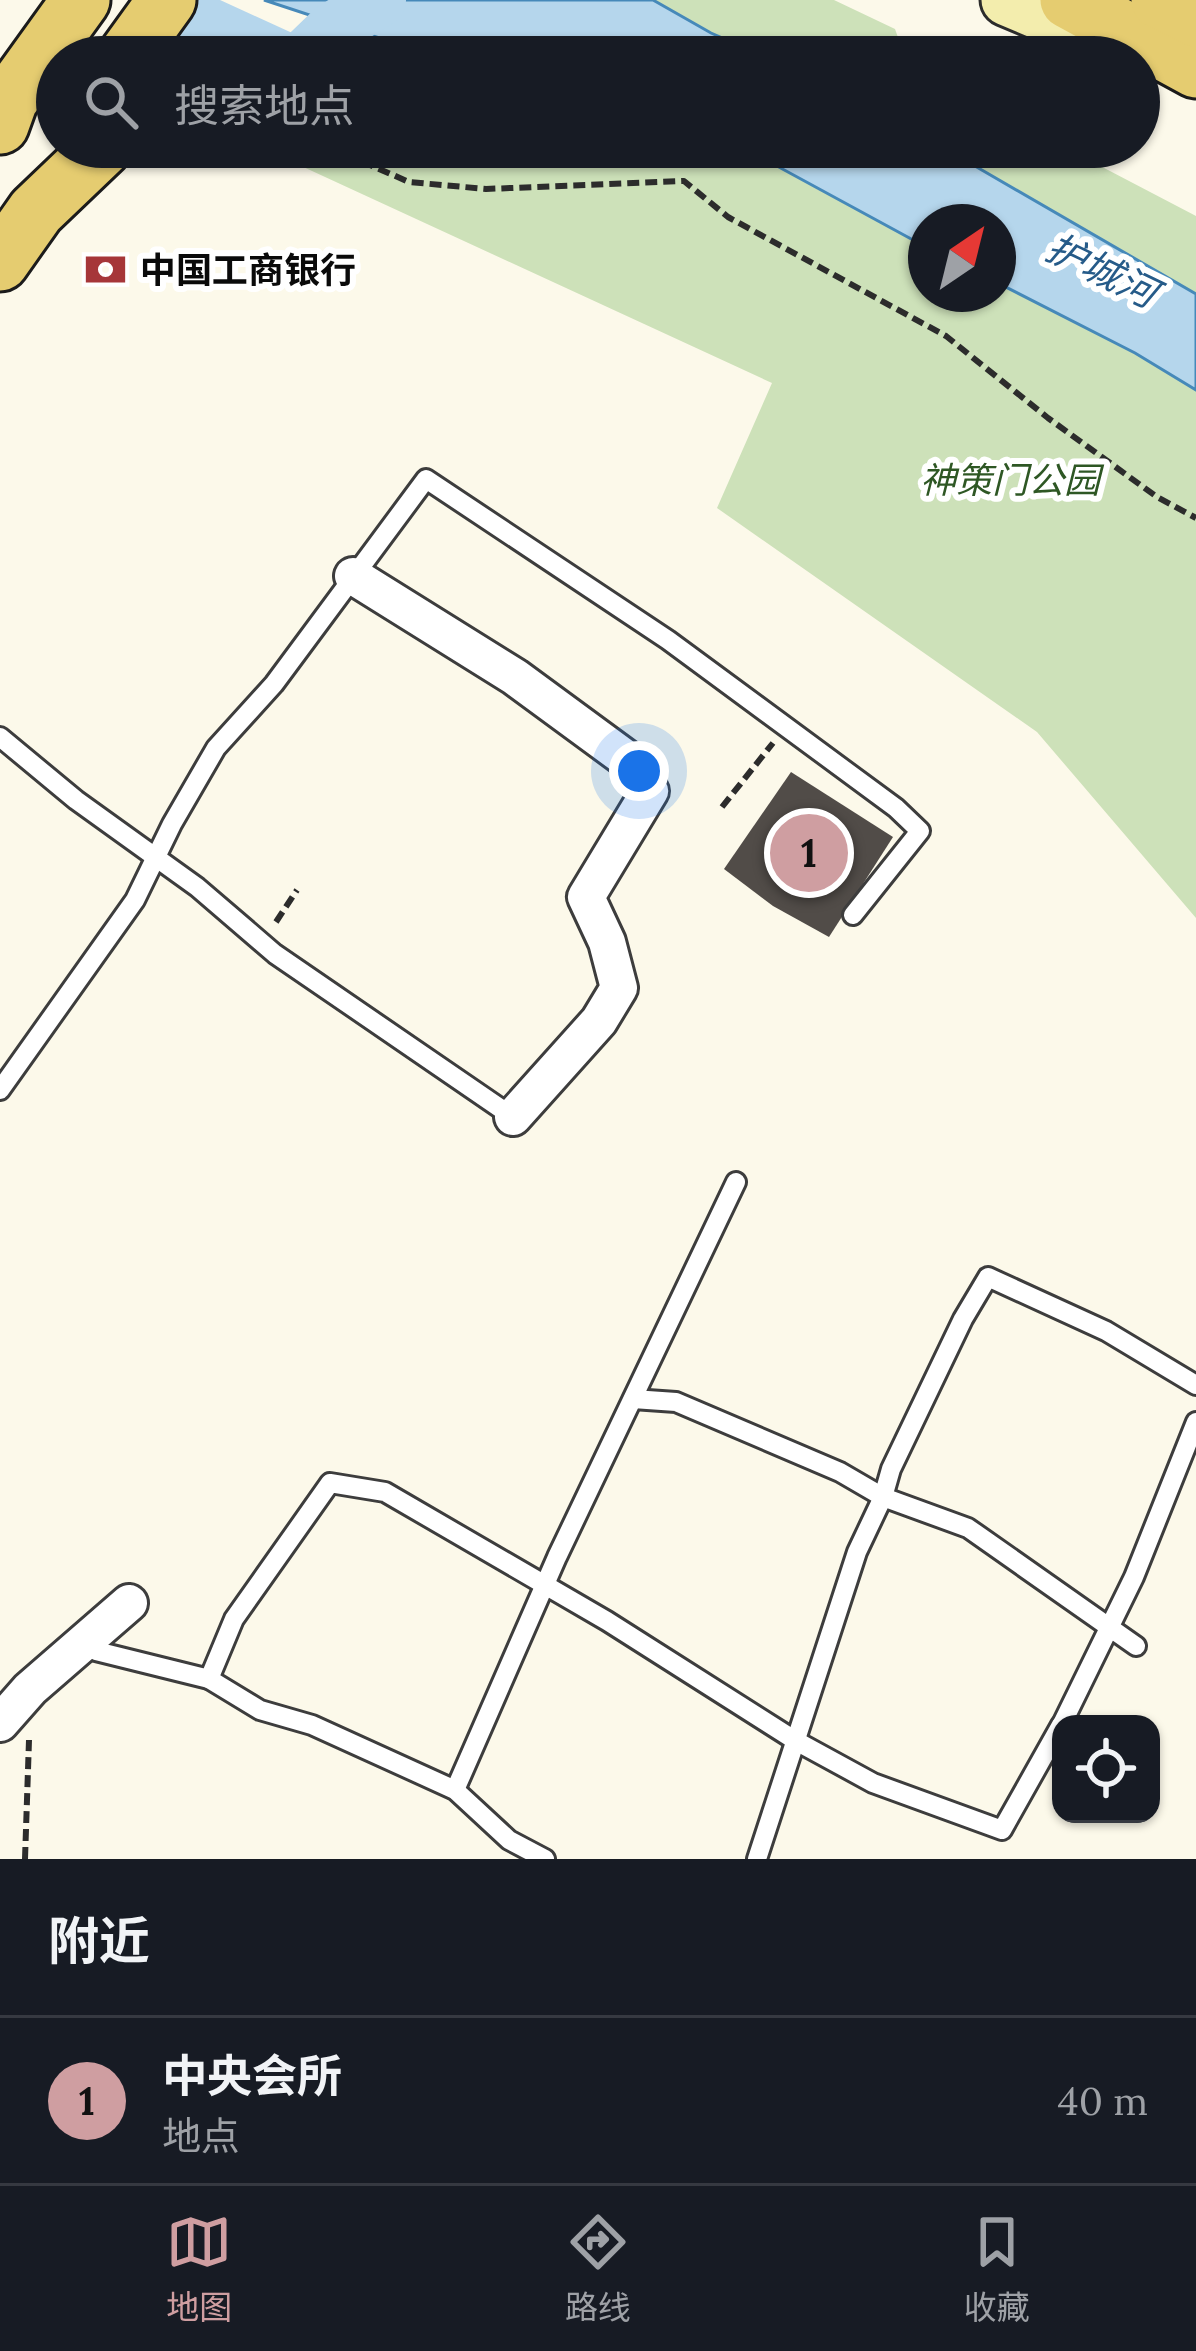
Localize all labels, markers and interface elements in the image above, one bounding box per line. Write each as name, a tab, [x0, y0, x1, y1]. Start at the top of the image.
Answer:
search box	[36, 36, 1160, 168]
icon: search	[78, 69, 144, 135]
text: 搜索地点	[174, 77, 354, 134]
north arrow	[908, 204, 1016, 312]
water label: 护城河	[1038, 222, 1172, 321]
bank icon: 中国工商银行	[83, 247, 129, 293]
place label: 中国工商银行	[140, 247, 356, 293]
park label: 神策门公园	[920, 457, 1105, 503]
your location	[609, 741, 669, 801]
pin: 1	[770, 808, 848, 898]
map controls	[1052, 1715, 1160, 1823]
button: locate	[1052, 1715, 1160, 1823]
text: 附近	[48, 1908, 150, 1973]
text: 中央会所	[162, 2047, 342, 2104]
text: 1	[79, 2076, 95, 2126]
text: 40 m	[1058, 2076, 1148, 2126]
text: 地点	[162, 2111, 240, 2161]
tab: 地图	[166, 2209, 232, 2329]
tab: 路线	[565, 2209, 631, 2329]
tab: 收藏	[964, 2209, 1030, 2329]

